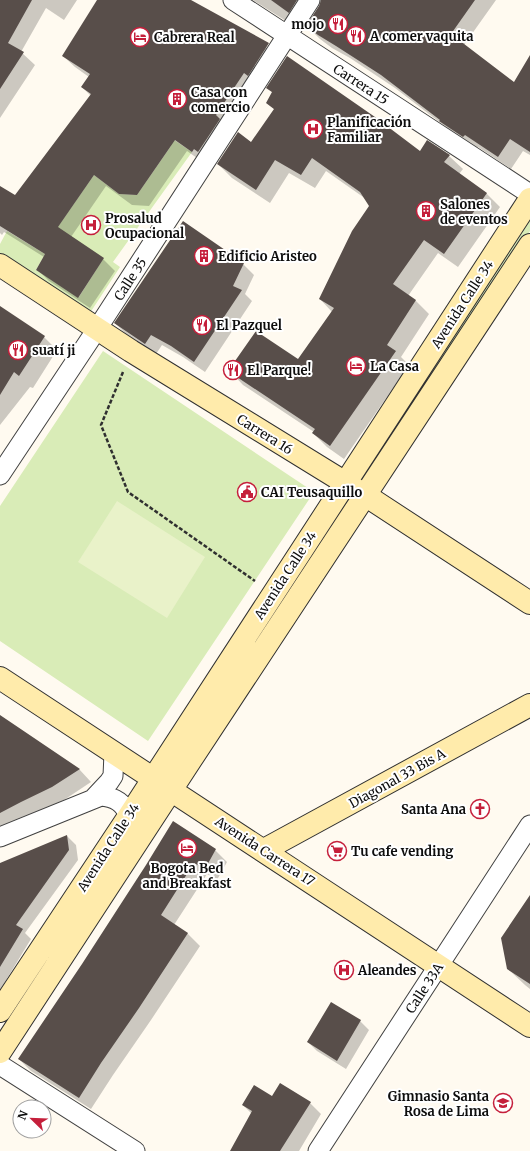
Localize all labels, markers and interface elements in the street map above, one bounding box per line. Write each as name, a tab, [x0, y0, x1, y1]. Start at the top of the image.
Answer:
restaurant icon: mojo	[327, 13, 349, 35]
place label: mojo	[291, 16, 324, 33]
restaurant icon: A comer vaquita	[345, 25, 367, 47]
hotel icon: Cabrera Real	[129, 26, 151, 48]
place label: A comer vaquita	[369, 28, 474, 45]
place label: Cabrera Real	[154, 29, 235, 46]
street label: Carrera 15	[330, 60, 392, 109]
place label: Casa con comercio	[191, 84, 250, 116]
building icon: Casa con comercio	[166, 88, 188, 110]
place label: Planificación Familiar	[327, 114, 412, 146]
hospital icon: Planificación Familiar	[302, 118, 324, 140]
place label: Salones de eventos	[440, 196, 508, 228]
building icon: Salones de eventos	[415, 200, 437, 222]
place label: Prosalud Ocupacional	[105, 210, 184, 242]
hospital icon: Prosalud Ocupacional	[80, 214, 102, 236]
building icon: Edificio Aristeo	[193, 245, 215, 267]
place label: Edificio Aristeo	[218, 248, 317, 265]
street label: Calle 35	[110, 255, 151, 304]
street label: Avenida Calle 34	[427, 257, 497, 353]
restaurant icon: El Pazquel	[191, 314, 213, 336]
place label: El Pazquel	[216, 317, 282, 334]
restaurant icon: suatí ji	[7, 339, 29, 361]
place label: suatí ji	[32, 342, 76, 359]
hotel icon: La Casa	[345, 355, 367, 377]
place label: La Casa	[370, 358, 419, 375]
restaurant icon: El Parque!	[222, 359, 244, 381]
place label: El Parque!	[247, 362, 311, 379]
street label: Carrera 16	[234, 411, 296, 458]
public building icon: CAI Teusaquillo	[236, 481, 258, 503]
place label: CAI Teusaquillo	[261, 484, 362, 501]
street label: Avenida Calle 34	[250, 528, 320, 624]
street label: Diagonal 33 Bis A	[346, 744, 449, 812]
church icon: Santa Ana	[469, 798, 491, 820]
street label: Avenida Calle 34	[73, 800, 143, 896]
place label: Santa Ana	[401, 801, 466, 818]
street label: Avenida Carrera 17	[211, 812, 318, 890]
hotel icon: Bogota Bed and Breakfast	[176, 837, 198, 859]
supermarket icon: Tu cafe vending	[326, 840, 348, 862]
place label: Tu cafe vending	[351, 843, 453, 860]
place label: Bogota Bed and Breakfast	[142, 860, 232, 892]
hospital icon: Aleandes	[333, 959, 355, 981]
street label: Calle 33A	[402, 959, 447, 1017]
place label: Aleandes	[357, 962, 417, 979]
place label: Gimnasio Santa Rosa de Lima	[388, 1088, 489, 1120]
school or university icon: Gimnasio Santa Rosa de Lima	[492, 1092, 514, 1114]
north arrow	[12, 1099, 52, 1139]
text: N	[15, 1108, 31, 1122]

